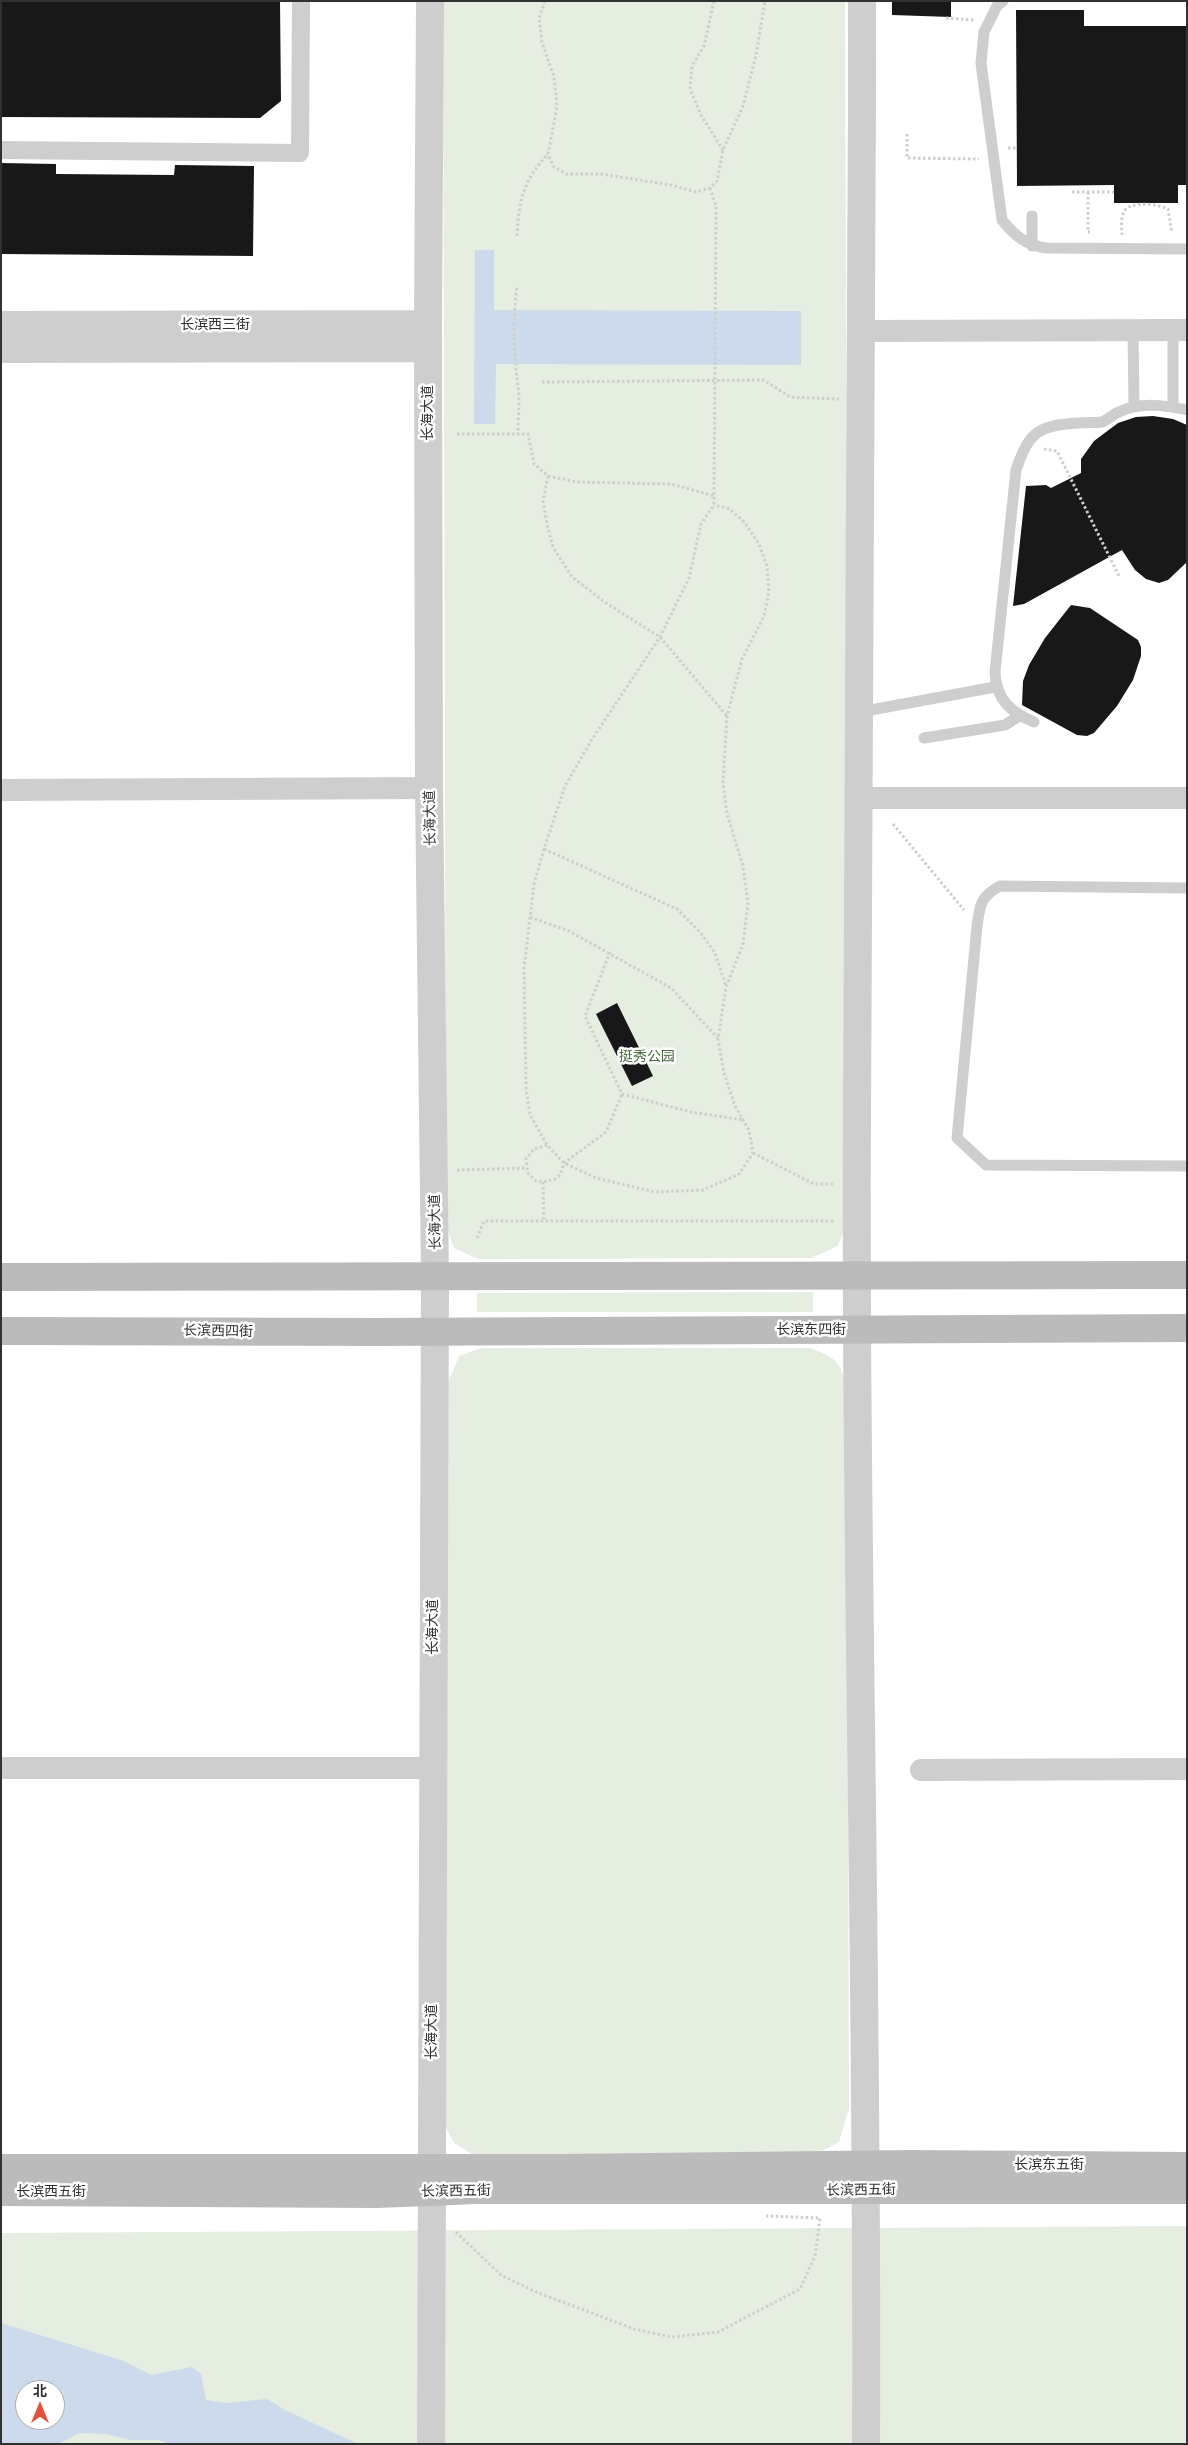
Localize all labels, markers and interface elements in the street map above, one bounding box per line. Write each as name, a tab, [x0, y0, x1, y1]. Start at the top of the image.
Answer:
street label: 长滨西三街	[180, 317, 250, 333]
street label: 长海大道	[420, 385, 436, 441]
street label: 长海大道	[421, 790, 439, 846]
park label: 挺秀公园	[619, 1049, 675, 1065]
street label: 长海大道	[426, 1194, 444, 1250]
street label: 长滨西四街	[183, 1322, 253, 1340]
street label: 长滨东四街	[776, 1322, 846, 1338]
street label: 长海大道	[425, 1599, 441, 1655]
street label: 长海大道	[424, 2004, 440, 2060]
street label: 长滨东五街	[1014, 2157, 1084, 2173]
street label: 长滨西五街	[826, 2181, 896, 2199]
street label: 长滨西五街	[421, 2182, 491, 2200]
street label: 长滨西五街	[16, 2184, 86, 2200]
north arrow	[15, 2380, 65, 2430]
text: 北	[33, 2382, 47, 2399]

